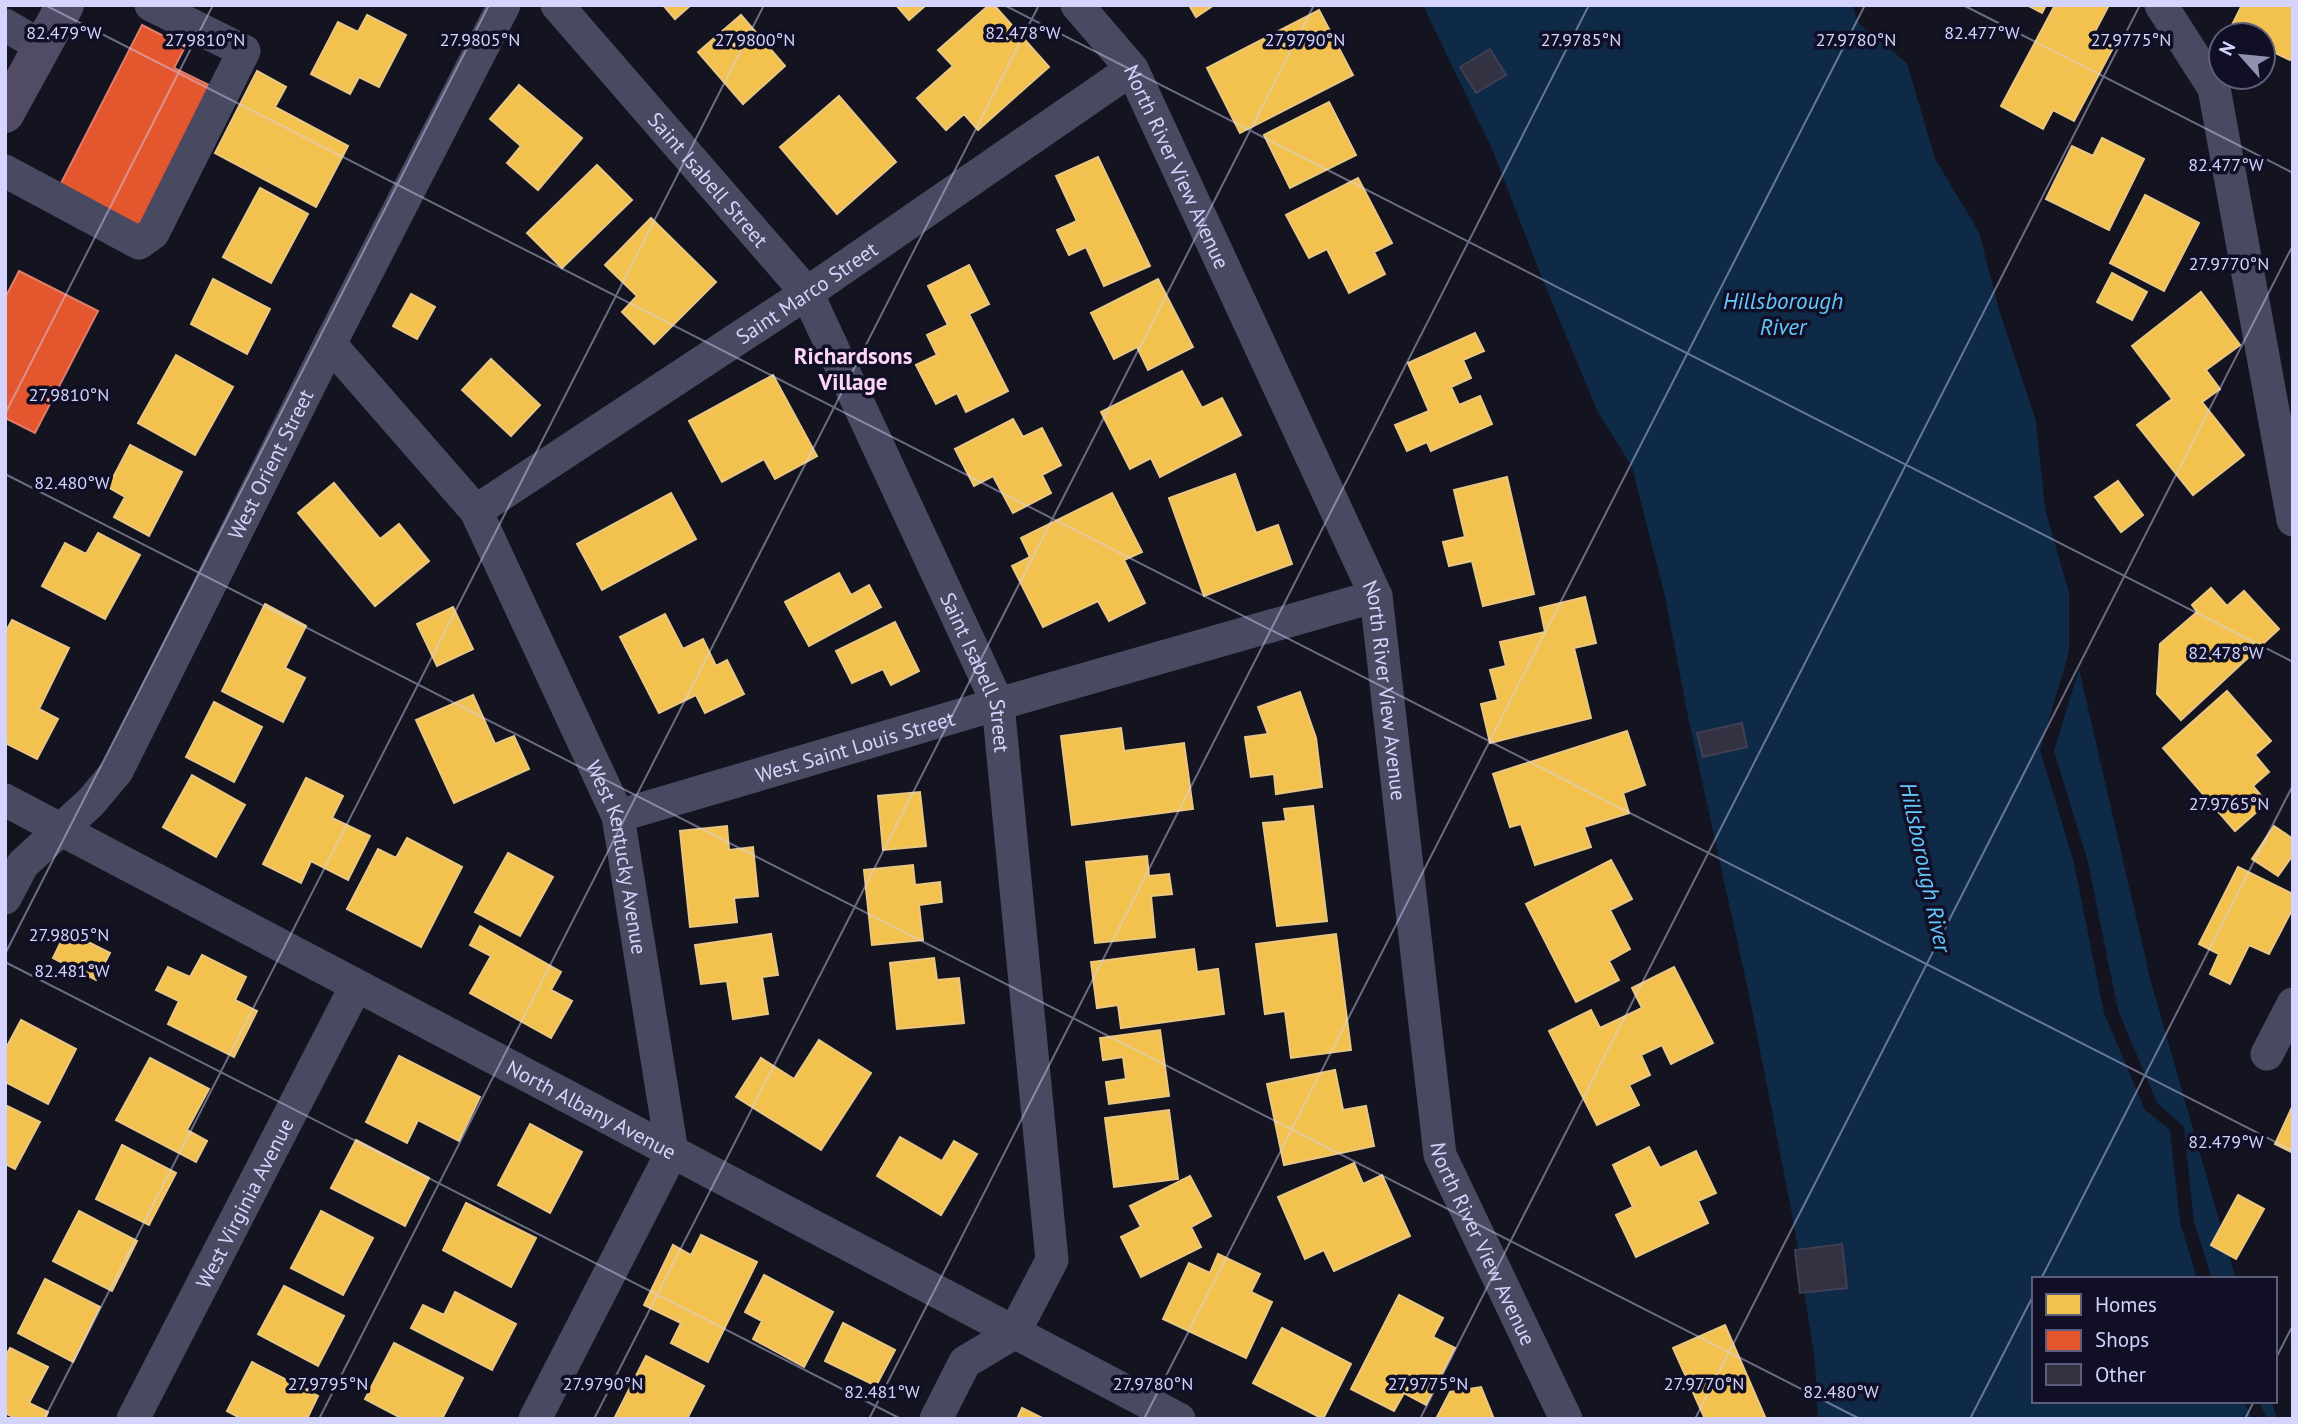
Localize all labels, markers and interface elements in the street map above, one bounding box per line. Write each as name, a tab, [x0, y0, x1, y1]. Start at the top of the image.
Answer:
text: 82.479°W	[26, 21, 102, 44]
text: 82.478°W	[985, 21, 1061, 44]
text: 82.477°W	[1944, 21, 2020, 44]
north arrow	[2207, 21, 2277, 91]
text: 27.9810°N	[165, 28, 245, 51]
text: 27.9805°N	[440, 28, 520, 51]
text: 27.9800°N	[715, 28, 795, 51]
text: 27.9790°N	[1265, 28, 1345, 51]
text: 27.9785°N	[1541, 28, 1621, 51]
text: 27.9780°N	[1816, 28, 1896, 51]
text: 27.9775°N	[2091, 28, 2171, 51]
text: N	[2213, 37, 2240, 59]
street label: North River View Avenue	[1118, 60, 1236, 273]
street label: Saint Isabell Street	[642, 106, 774, 253]
text: 82.477°W	[2188, 153, 2264, 176]
street label: Saint Marco Street	[730, 235, 882, 350]
text: 27.9770°N	[2189, 252, 2269, 275]
water label: Hillsborough River	[1723, 286, 1843, 341]
district label: Richardsons Village	[794, 341, 913, 396]
text: 27.9810°N	[29, 383, 109, 406]
street label: West Orient Street	[221, 384, 319, 544]
text: 82.480°W	[34, 471, 110, 494]
street label: North River View Avenue	[1357, 576, 1413, 802]
street label: Saint Isabell Street	[934, 588, 1016, 754]
text: 82.478°W	[2188, 641, 2264, 664]
street label: West Saint Louis Street	[752, 704, 958, 788]
street label: West Kentucky Avenue	[580, 756, 654, 956]
water label: Hillsborough River	[1894, 779, 1958, 956]
text: 27.9765°N	[2189, 792, 2269, 815]
text: 27.9805°N	[29, 923, 109, 946]
text: 82.481°W	[34, 959, 110, 982]
street label: North Albany Avenue	[502, 1053, 681, 1165]
street label: West Virginia Avenue	[189, 1113, 299, 1293]
text: 82.479°W	[2188, 1130, 2264, 1153]
street label: North River View Avenue	[1425, 1141, 1542, 1350]
legend	[2032, 1277, 2277, 1403]
text: Homes	[2095, 1291, 2157, 1318]
text: Shops	[2095, 1326, 2149, 1353]
text: Other	[2095, 1361, 2146, 1388]
text: 27.9795°N	[288, 1372, 368, 1395]
text: 27.9790°N	[563, 1372, 643, 1395]
text: 27.9780°N	[1113, 1372, 1193, 1395]
text: 27.9775°N	[1388, 1372, 1468, 1395]
text: 27.9770°N	[1664, 1372, 1744, 1395]
text: 82.481°W	[844, 1380, 920, 1403]
text: 82.480°W	[1803, 1380, 1879, 1403]

